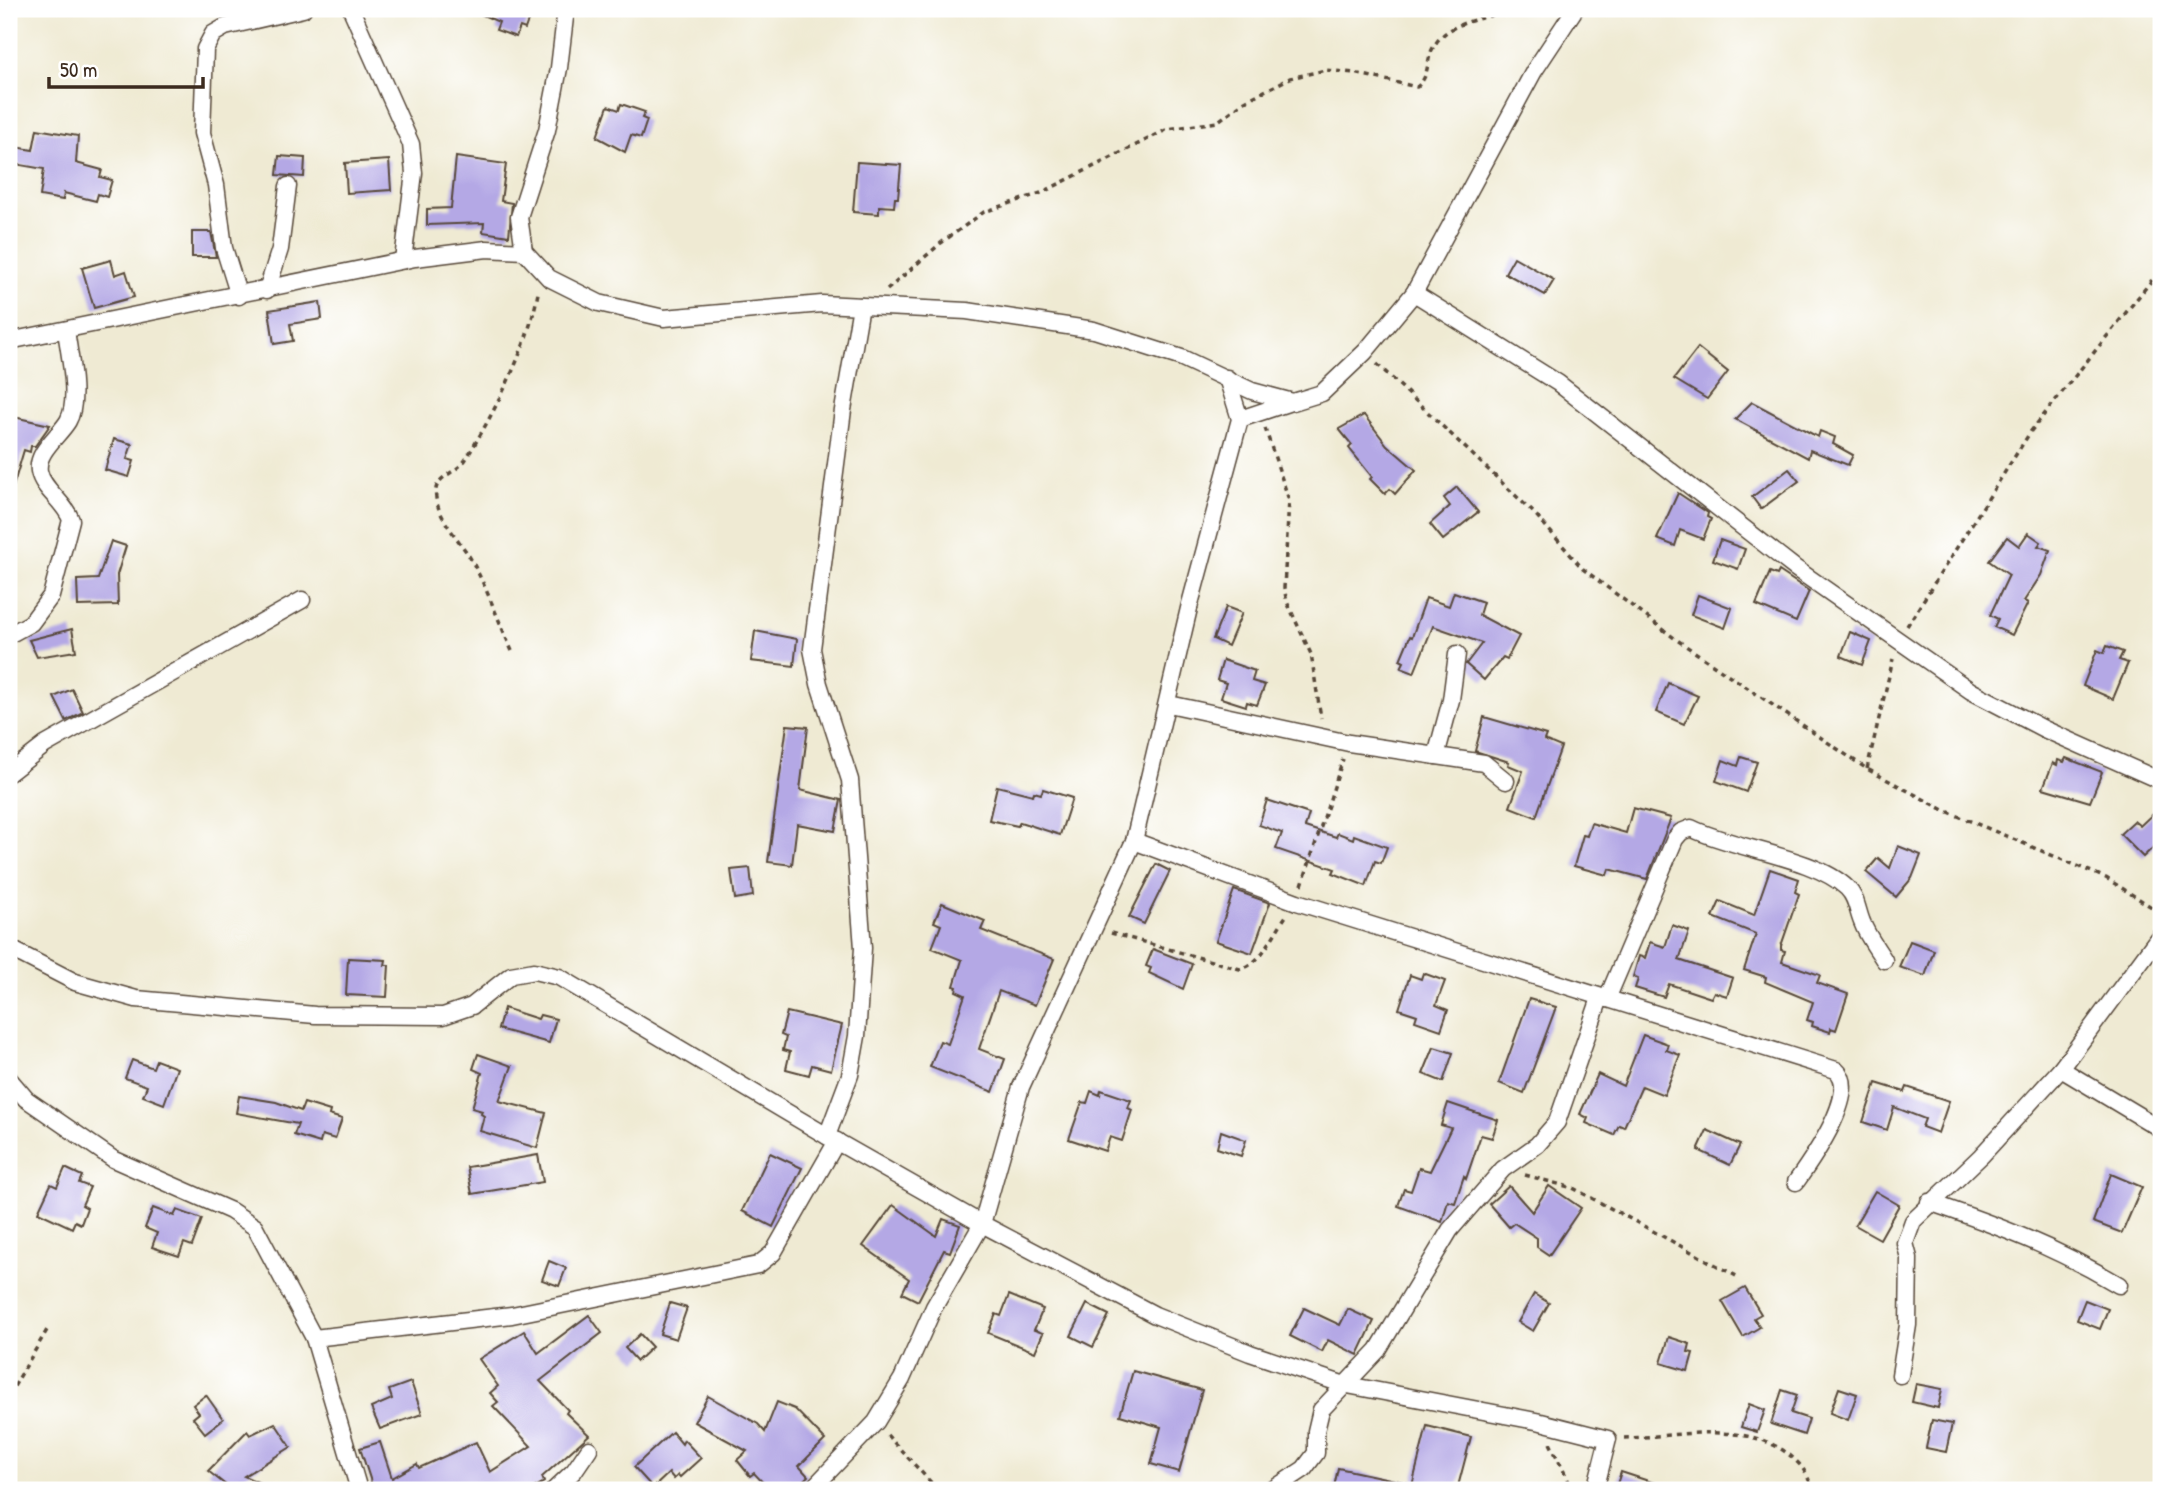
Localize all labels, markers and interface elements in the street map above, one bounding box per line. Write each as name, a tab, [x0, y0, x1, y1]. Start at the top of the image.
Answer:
scale bar	[49, 46, 203, 90]
text: 50 m	[60, 55, 97, 84]

